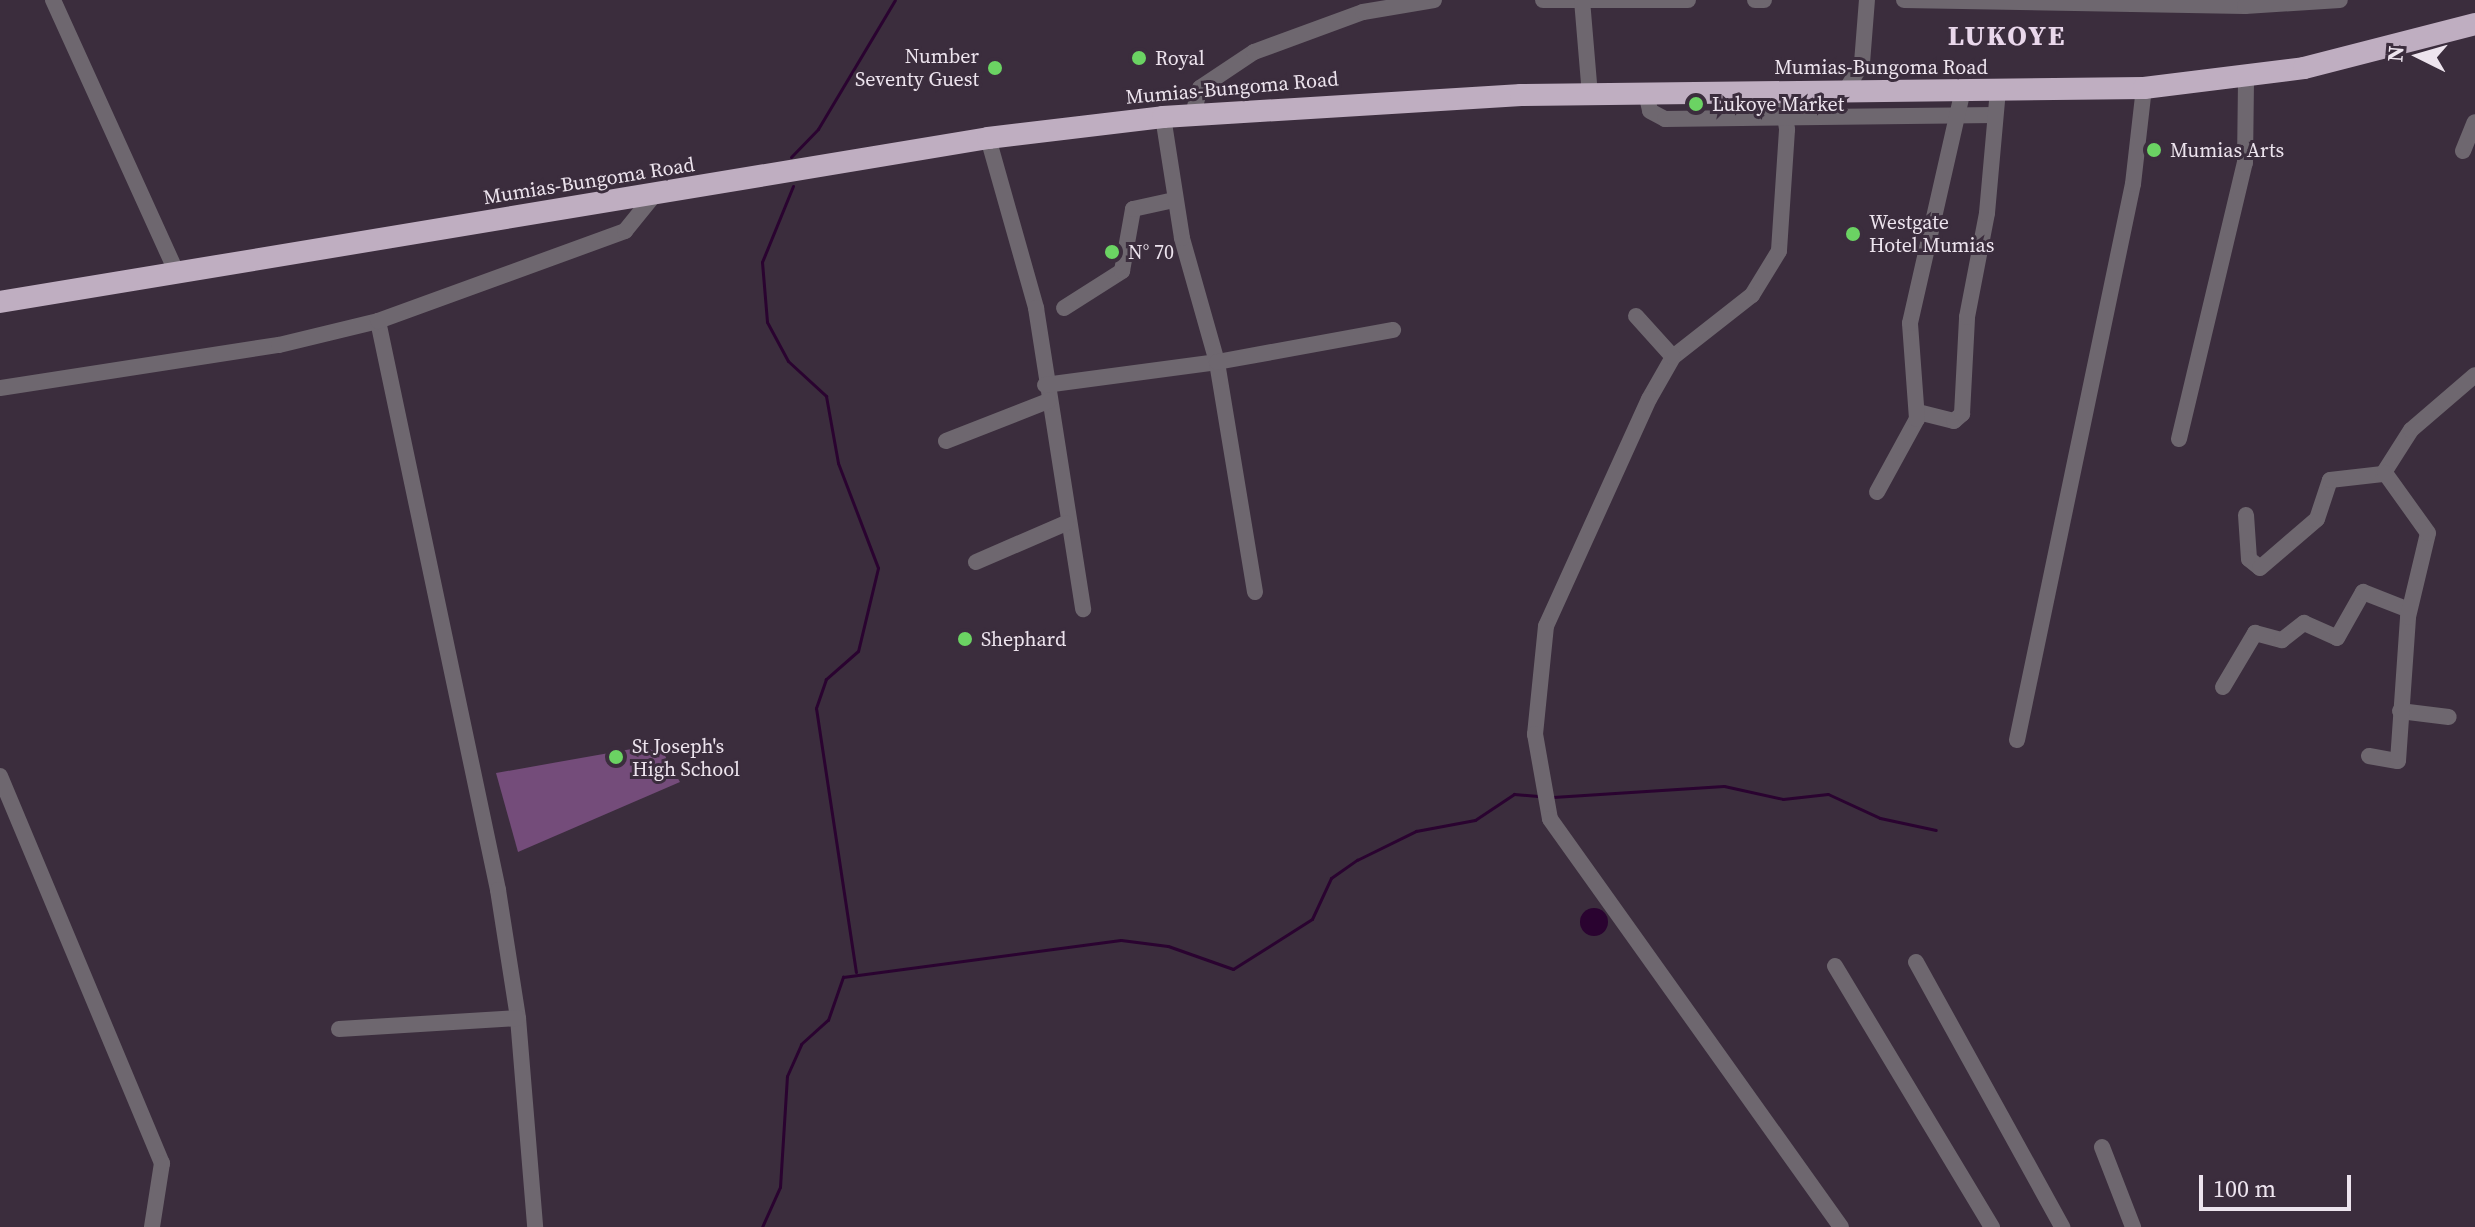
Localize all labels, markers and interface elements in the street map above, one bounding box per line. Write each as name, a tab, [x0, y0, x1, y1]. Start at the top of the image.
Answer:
north arrow	[2379, 16, 2459, 96]
district label: LUKOYE	[1948, 18, 2066, 52]
place label: Number Seventy Guest	[855, 44, 979, 91]
text: N	[2379, 45, 2411, 63]
place label: Royal	[1155, 46, 1205, 70]
marker: Royal	[1130, 49, 1148, 67]
street label: Mumias-Bungoma Road	[1774, 55, 1988, 79]
marker: Number Seventy Guest	[986, 59, 1004, 77]
street label: Mumias-Bungoma Road	[1125, 67, 1339, 109]
place label: Lukoye Market	[1712, 92, 1844, 116]
marker: Lukoye Market	[1687, 95, 1705, 113]
place label: Mumias Arts	[2170, 138, 2284, 162]
marker: Mumias Arts	[2145, 141, 2163, 159]
street label: Mumias-Bungoma Road	[482, 152, 696, 210]
place label: Westgate Hotel Mumias	[1869, 210, 1994, 257]
marker: Westgate Hotel Mumias	[1844, 225, 1862, 243]
place label: N° 70	[1128, 240, 1174, 264]
marker: N° 70	[1103, 243, 1121, 261]
place label: Shephard	[981, 627, 1066, 651]
marker: Shephard	[956, 630, 974, 648]
place label: St Joseph's High School	[632, 734, 740, 781]
marker: St Joseph's High School	[607, 748, 625, 766]
scale bar	[2203, 1159, 2355, 1209]
text: 100 m	[2213, 1172, 2276, 1205]

